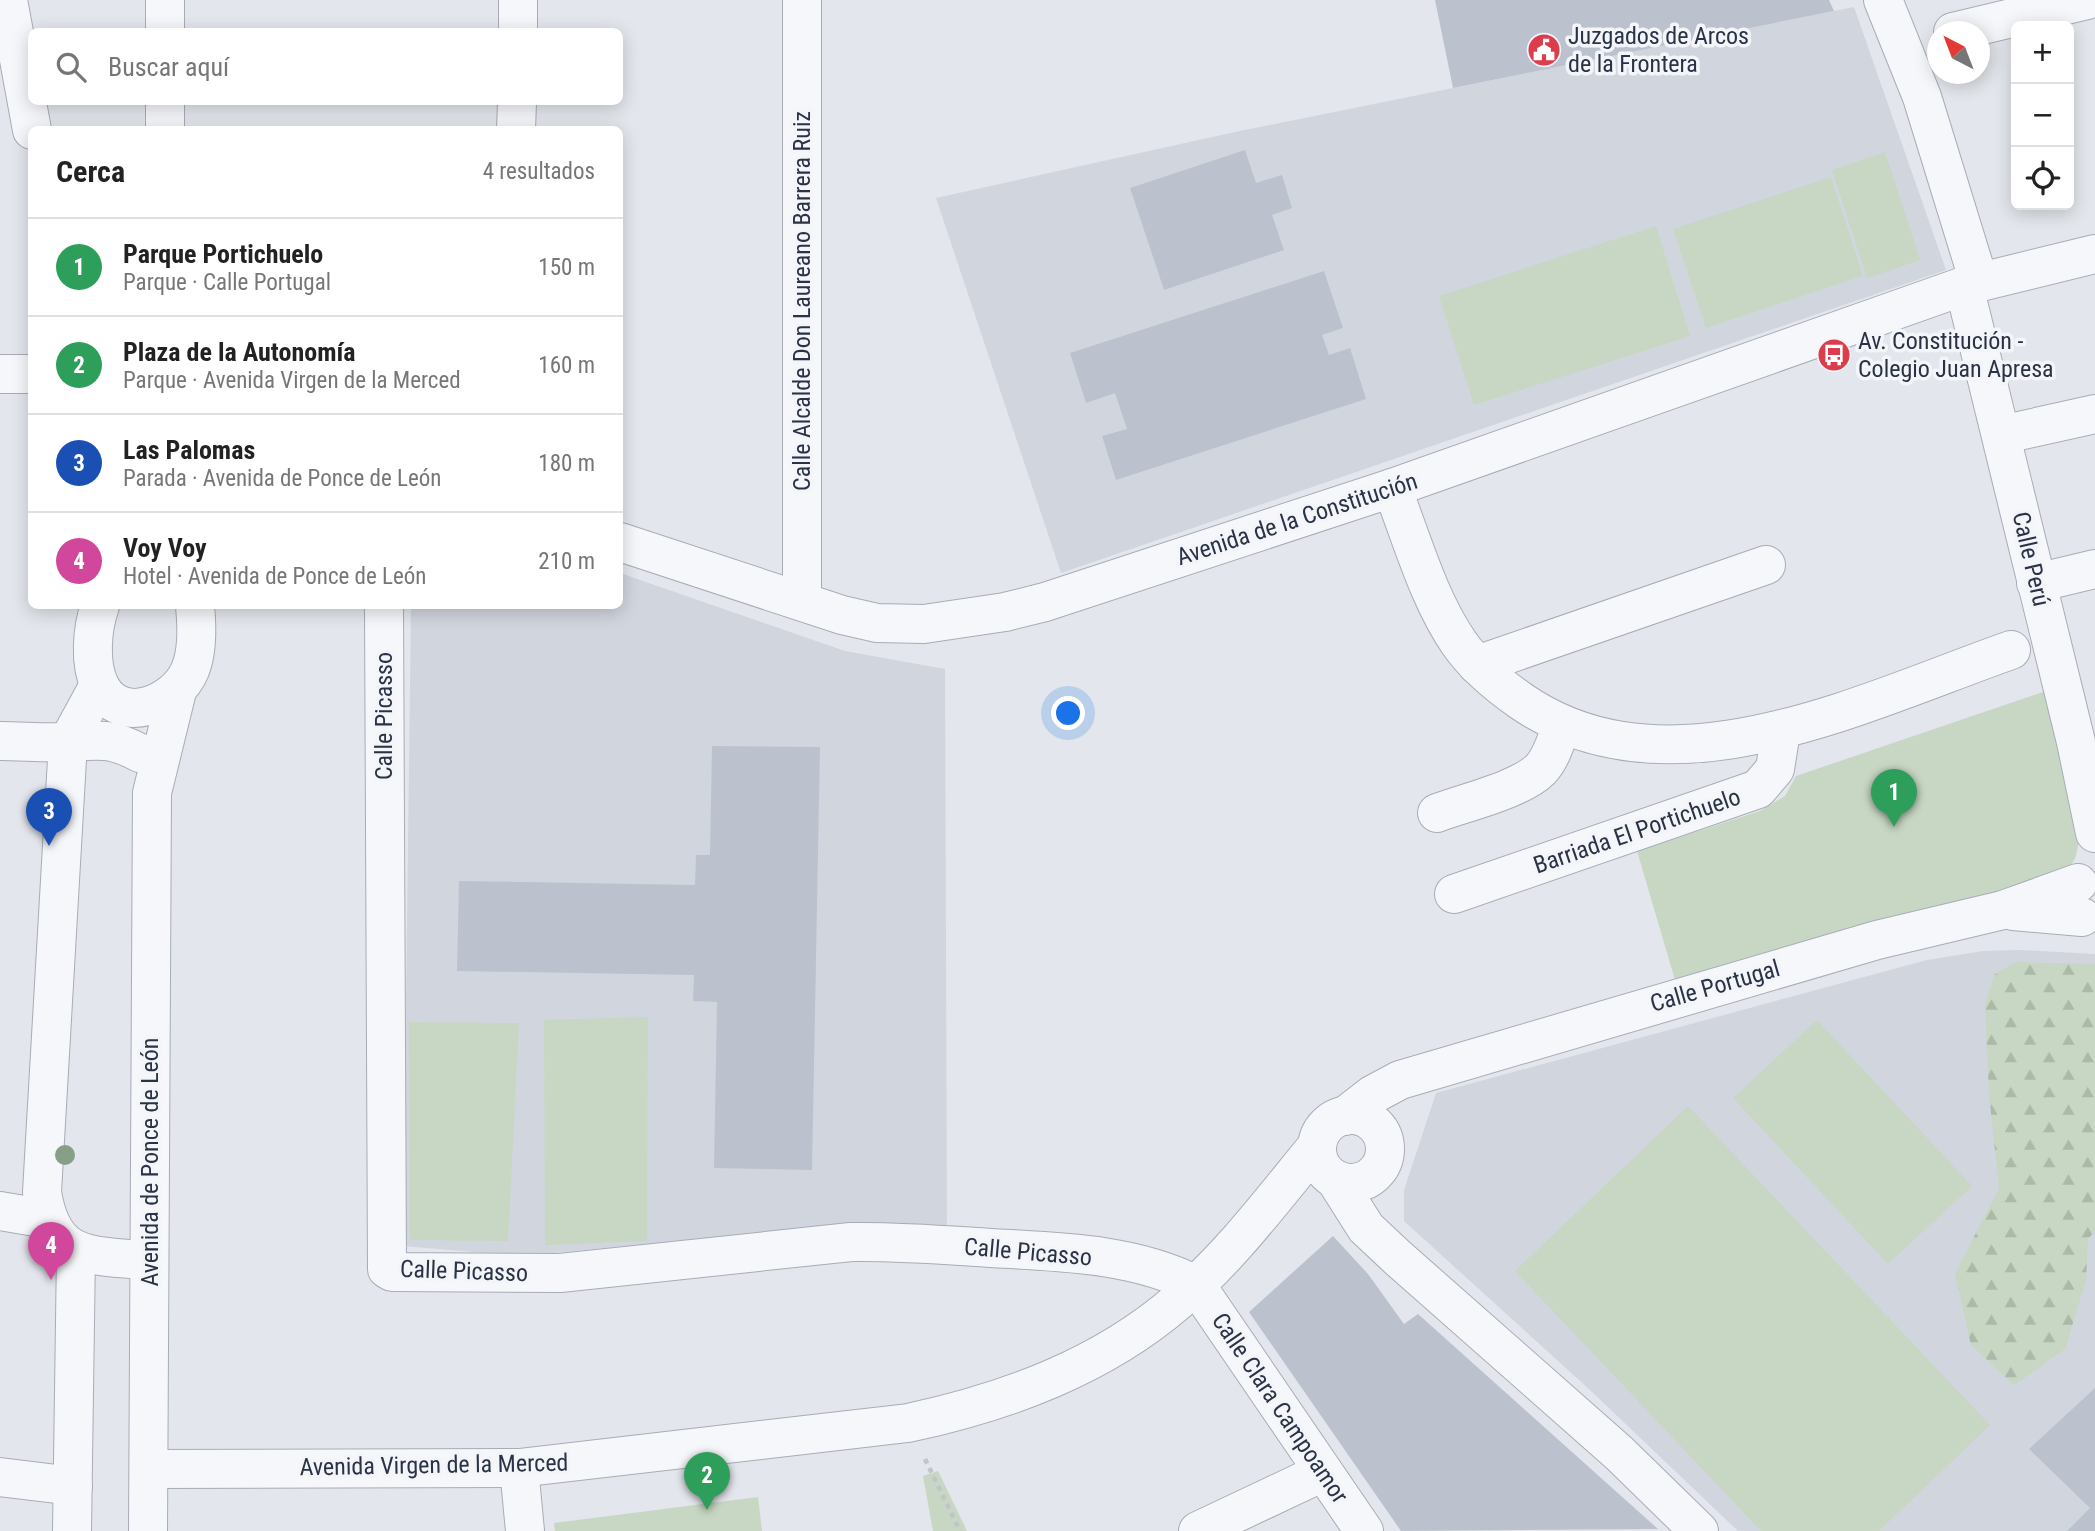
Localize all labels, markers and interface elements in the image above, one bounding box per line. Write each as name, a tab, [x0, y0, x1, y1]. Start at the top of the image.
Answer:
north arrow	[1927, 21, 1990, 84]
map controls	[2011, 21, 2074, 210]
button: +	[2011, 21, 2074, 84]
place label: Juzgados de Arcos de la Frontera	[1568, 22, 1749, 78]
search box	[28, 28, 623, 105]
public building icon: Juzgados de Arcos de la Frontera	[1525, 31, 1563, 69]
icon: search	[52, 48, 90, 86]
text: Buscar aquí	[108, 52, 229, 82]
button: −	[2011, 84, 2074, 147]
street label: Calle Alcalde Don Laureano Barrera Ruiz	[788, 111, 816, 491]
button: locate	[2011, 147, 2074, 210]
text: Cerca	[56, 154, 125, 189]
text: 4 resultados	[483, 158, 595, 185]
text: Parque Portichuelo	[123, 239, 323, 269]
text: 1	[73, 254, 85, 281]
text: 150 m	[538, 254, 595, 281]
text: Parque · Calle Portugal	[123, 269, 331, 296]
place label: Av. Constitución - Colegio Juan Apresa	[1858, 327, 2054, 383]
bus stop icon: Av. Constitución - Colegio Juan Apresa	[1815, 336, 1853, 374]
text: Plaza de la Autonomía	[123, 337, 355, 367]
text: 2	[73, 352, 85, 379]
text: 160 m	[538, 352, 595, 379]
text: Parque · Avenida Virgen de la Merced	[123, 367, 461, 394]
text: Las Palomas	[123, 435, 255, 465]
text: 3	[73, 450, 85, 477]
text: 180 m	[538, 450, 595, 477]
text: Parada · Avenida de Ponce de León	[123, 465, 441, 492]
street label: Avenida de la Constitución	[1173, 467, 1421, 571]
street label: Calle Perú	[2007, 509, 2055, 609]
text: Voy Voy	[123, 533, 207, 563]
text: 4	[73, 548, 85, 575]
text: 210 m	[538, 548, 595, 575]
text: Hotel · Avenida de Ponce de León	[123, 563, 426, 590]
street label: Calle Picasso	[370, 652, 398, 780]
your location	[1051, 696, 1085, 730]
pin: 1	[1871, 769, 1917, 827]
street label: Barriada El Portichuelo	[1530, 782, 1744, 880]
pin: 3	[26, 788, 72, 846]
street label: Calle Portugal	[1647, 954, 1783, 1018]
street label: Avenida de Ponce de León	[136, 1038, 164, 1287]
pin: 4	[28, 1222, 74, 1280]
street label: Calle Picasso	[963, 1232, 1093, 1272]
street label: Calle Picasso	[399, 1255, 529, 1287]
street label: Calle Clara Campoamor	[1206, 1308, 1354, 1508]
street label: Avenida Virgen de la Merced	[299, 1449, 569, 1481]
pin: 2	[684, 1452, 730, 1510]

